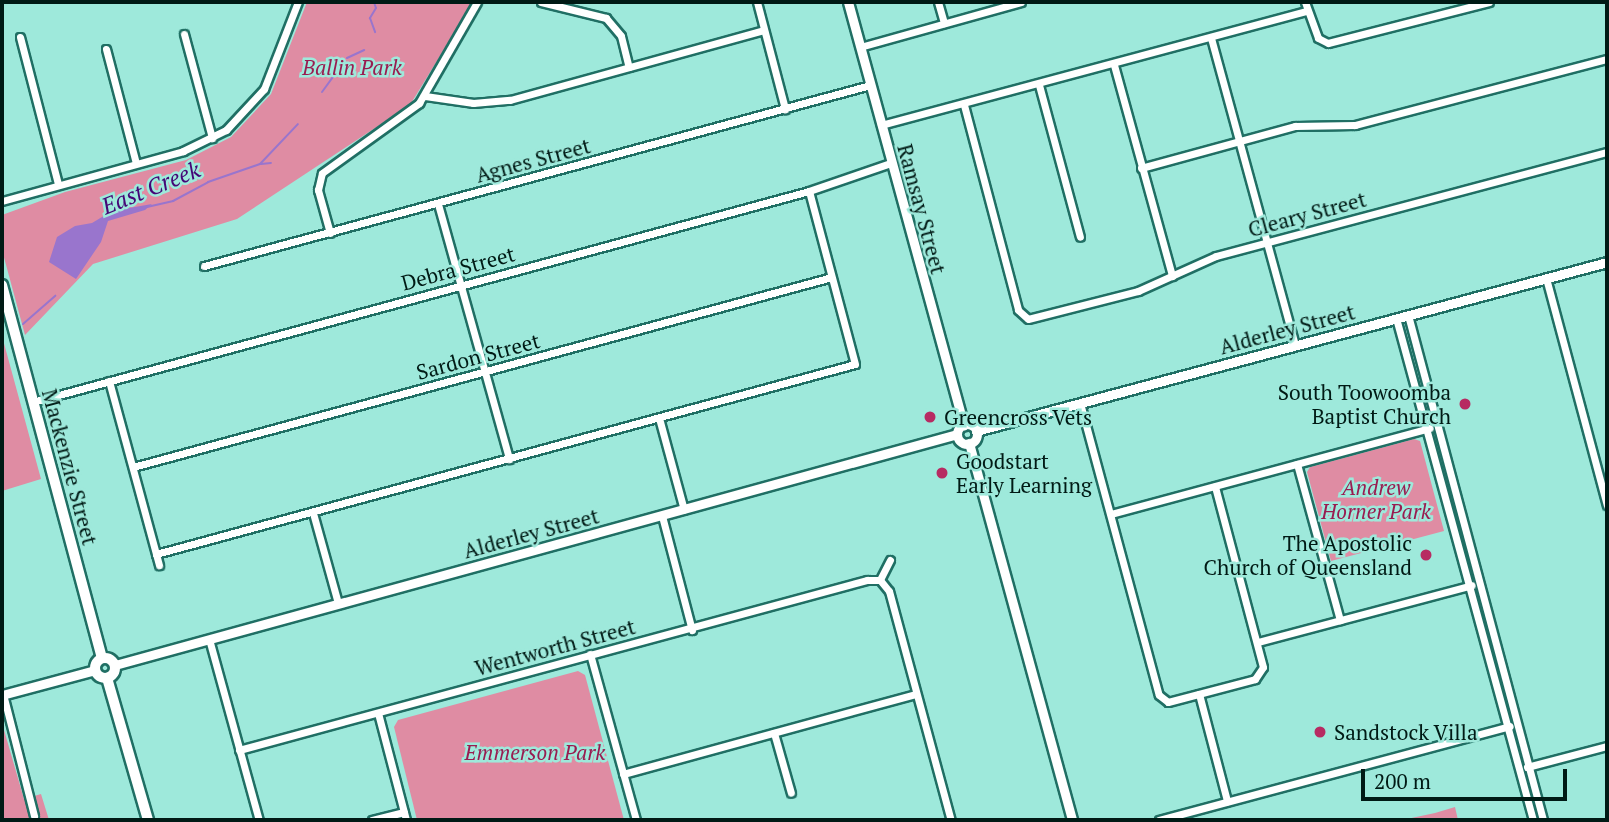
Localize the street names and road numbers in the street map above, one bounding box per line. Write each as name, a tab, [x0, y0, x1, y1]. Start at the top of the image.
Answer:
street label: Agnes Street	[473, 133, 593, 187]
street label: Ramsay Street	[893, 141, 951, 277]
street label: Cleary Street	[1245, 186, 1369, 242]
street label: Debra Street	[398, 241, 518, 295]
street label: Alderley Street	[1217, 299, 1357, 359]
street label: Sardon Street	[414, 327, 542, 385]
street label: Mackenzie Street	[37, 386, 103, 548]
street label: Alderley Street	[461, 503, 601, 563]
street label: Wentworth Street	[472, 613, 638, 681]

